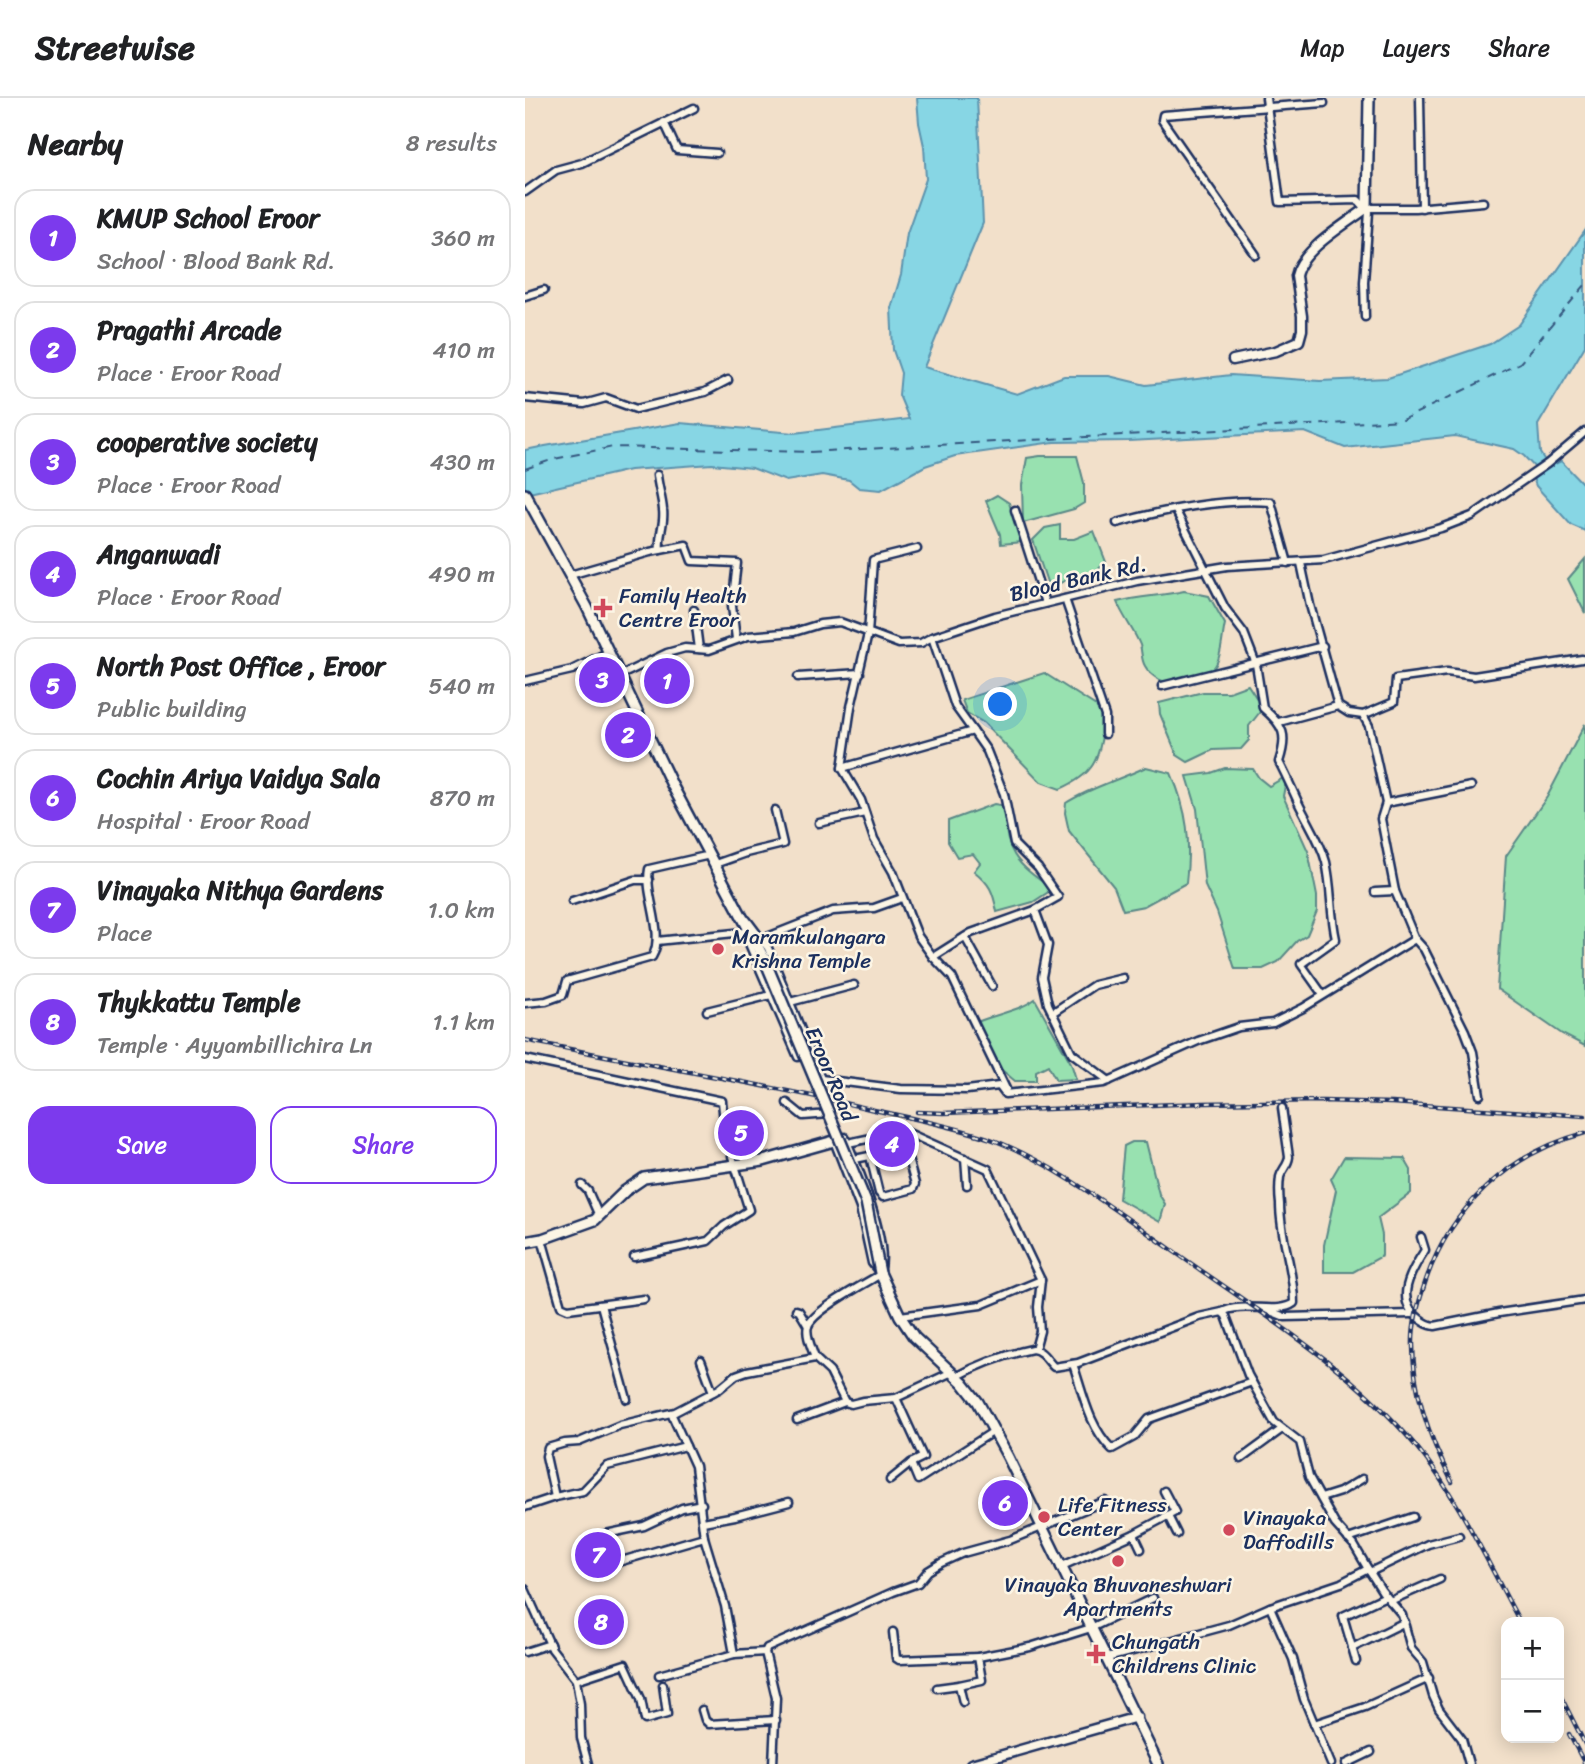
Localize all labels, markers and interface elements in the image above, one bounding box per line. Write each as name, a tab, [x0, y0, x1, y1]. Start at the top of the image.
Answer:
text: Streetwise	[35, 19, 195, 77]
text: Map	[1300, 27, 1345, 69]
text: Layers	[1383, 27, 1450, 69]
text: Share	[1488, 27, 1550, 69]
text: Nearby	[28, 117, 123, 171]
text: 8 results	[406, 123, 497, 164]
text: KMUP School Eroor	[97, 195, 319, 241]
text: 1	[48, 218, 58, 259]
text: 360 m	[431, 218, 495, 259]
text: School · Blood Bank Rd.	[97, 241, 335, 282]
text: Pragathi Arcade	[97, 307, 282, 353]
text: 2	[46, 330, 60, 371]
text: 410 m	[433, 330, 495, 371]
text: Place · Eroor Road	[97, 353, 280, 394]
text: cooperative society	[97, 419, 318, 465]
text: 3	[47, 442, 59, 483]
text: 430 m	[430, 442, 495, 483]
text: Place · Eroor Road	[97, 465, 280, 506]
text: Anganwadi	[97, 531, 220, 577]
street label: Blood Bank Rd.	[1006, 545, 1150, 613]
text: 4	[46, 554, 60, 595]
text: 490 m	[428, 554, 495, 595]
text: Place · Eroor Road	[97, 577, 280, 618]
place label: Family Health Centre Eroor	[619, 577, 747, 639]
marker: Family Health Centre Eroor	[593, 598, 613, 618]
text: North Post Office , Eroor	[97, 643, 385, 689]
pin: 3	[579, 654, 625, 706]
pin: 1	[644, 655, 690, 707]
text: 5	[46, 666, 60, 707]
text: 540 m	[428, 666, 495, 707]
your location	[983, 687, 1017, 721]
text: Public building	[97, 689, 247, 730]
pin: 2	[605, 709, 651, 761]
text: Cochin Ariya Vaidya Sala	[97, 755, 380, 801]
text: 6	[46, 778, 60, 819]
text: 870 m	[430, 778, 495, 819]
text: Hospital · Eroor Road	[97, 801, 310, 842]
text: Vinayaka Nithya Gardens	[97, 867, 383, 913]
text: 7	[46, 890, 60, 931]
text: 1.0 km	[428, 890, 495, 931]
text: Place	[97, 913, 152, 954]
place label: Maramkulangara Krishna Temple	[732, 918, 886, 980]
marker: Maramkulangara Krishna Temple	[710, 941, 726, 957]
text: Thykkattu Temple	[97, 979, 301, 1025]
text: 8	[46, 1002, 60, 1043]
text: 1.1 km	[432, 1002, 495, 1043]
street label: Eroor Road	[794, 1020, 869, 1129]
text: Temple · Ayyambillichira Ln	[97, 1025, 372, 1066]
button: Save	[28, 1106, 256, 1184]
button: Share	[270, 1106, 497, 1184]
pin: 5	[718, 1107, 764, 1159]
pin: 4	[869, 1118, 915, 1170]
pin: 6	[982, 1477, 1028, 1529]
place label: Life Fitness Center	[1058, 1486, 1167, 1548]
place label: Vinayaka Daffodills	[1243, 1499, 1334, 1561]
marker: Life Fitness Center	[1036, 1509, 1052, 1525]
marker: Vinayaka Daffodills	[1221, 1522, 1237, 1538]
pin: 7	[575, 1529, 621, 1581]
marker: Vinayaka Bhuvaneshwari Apartments	[1110, 1553, 1126, 1569]
place label: Vinayaka Bhuvaneshwari Apartments	[1005, 1566, 1233, 1628]
pin: 8	[578, 1596, 624, 1648]
map controls	[1501, 1617, 1564, 1743]
button: +	[1501, 1617, 1564, 1680]
place label: Chungath Childrens Clinic	[1112, 1623, 1257, 1685]
marker: Chungath Childrens Clinic	[1086, 1644, 1106, 1664]
button: −	[1501, 1680, 1564, 1743]

